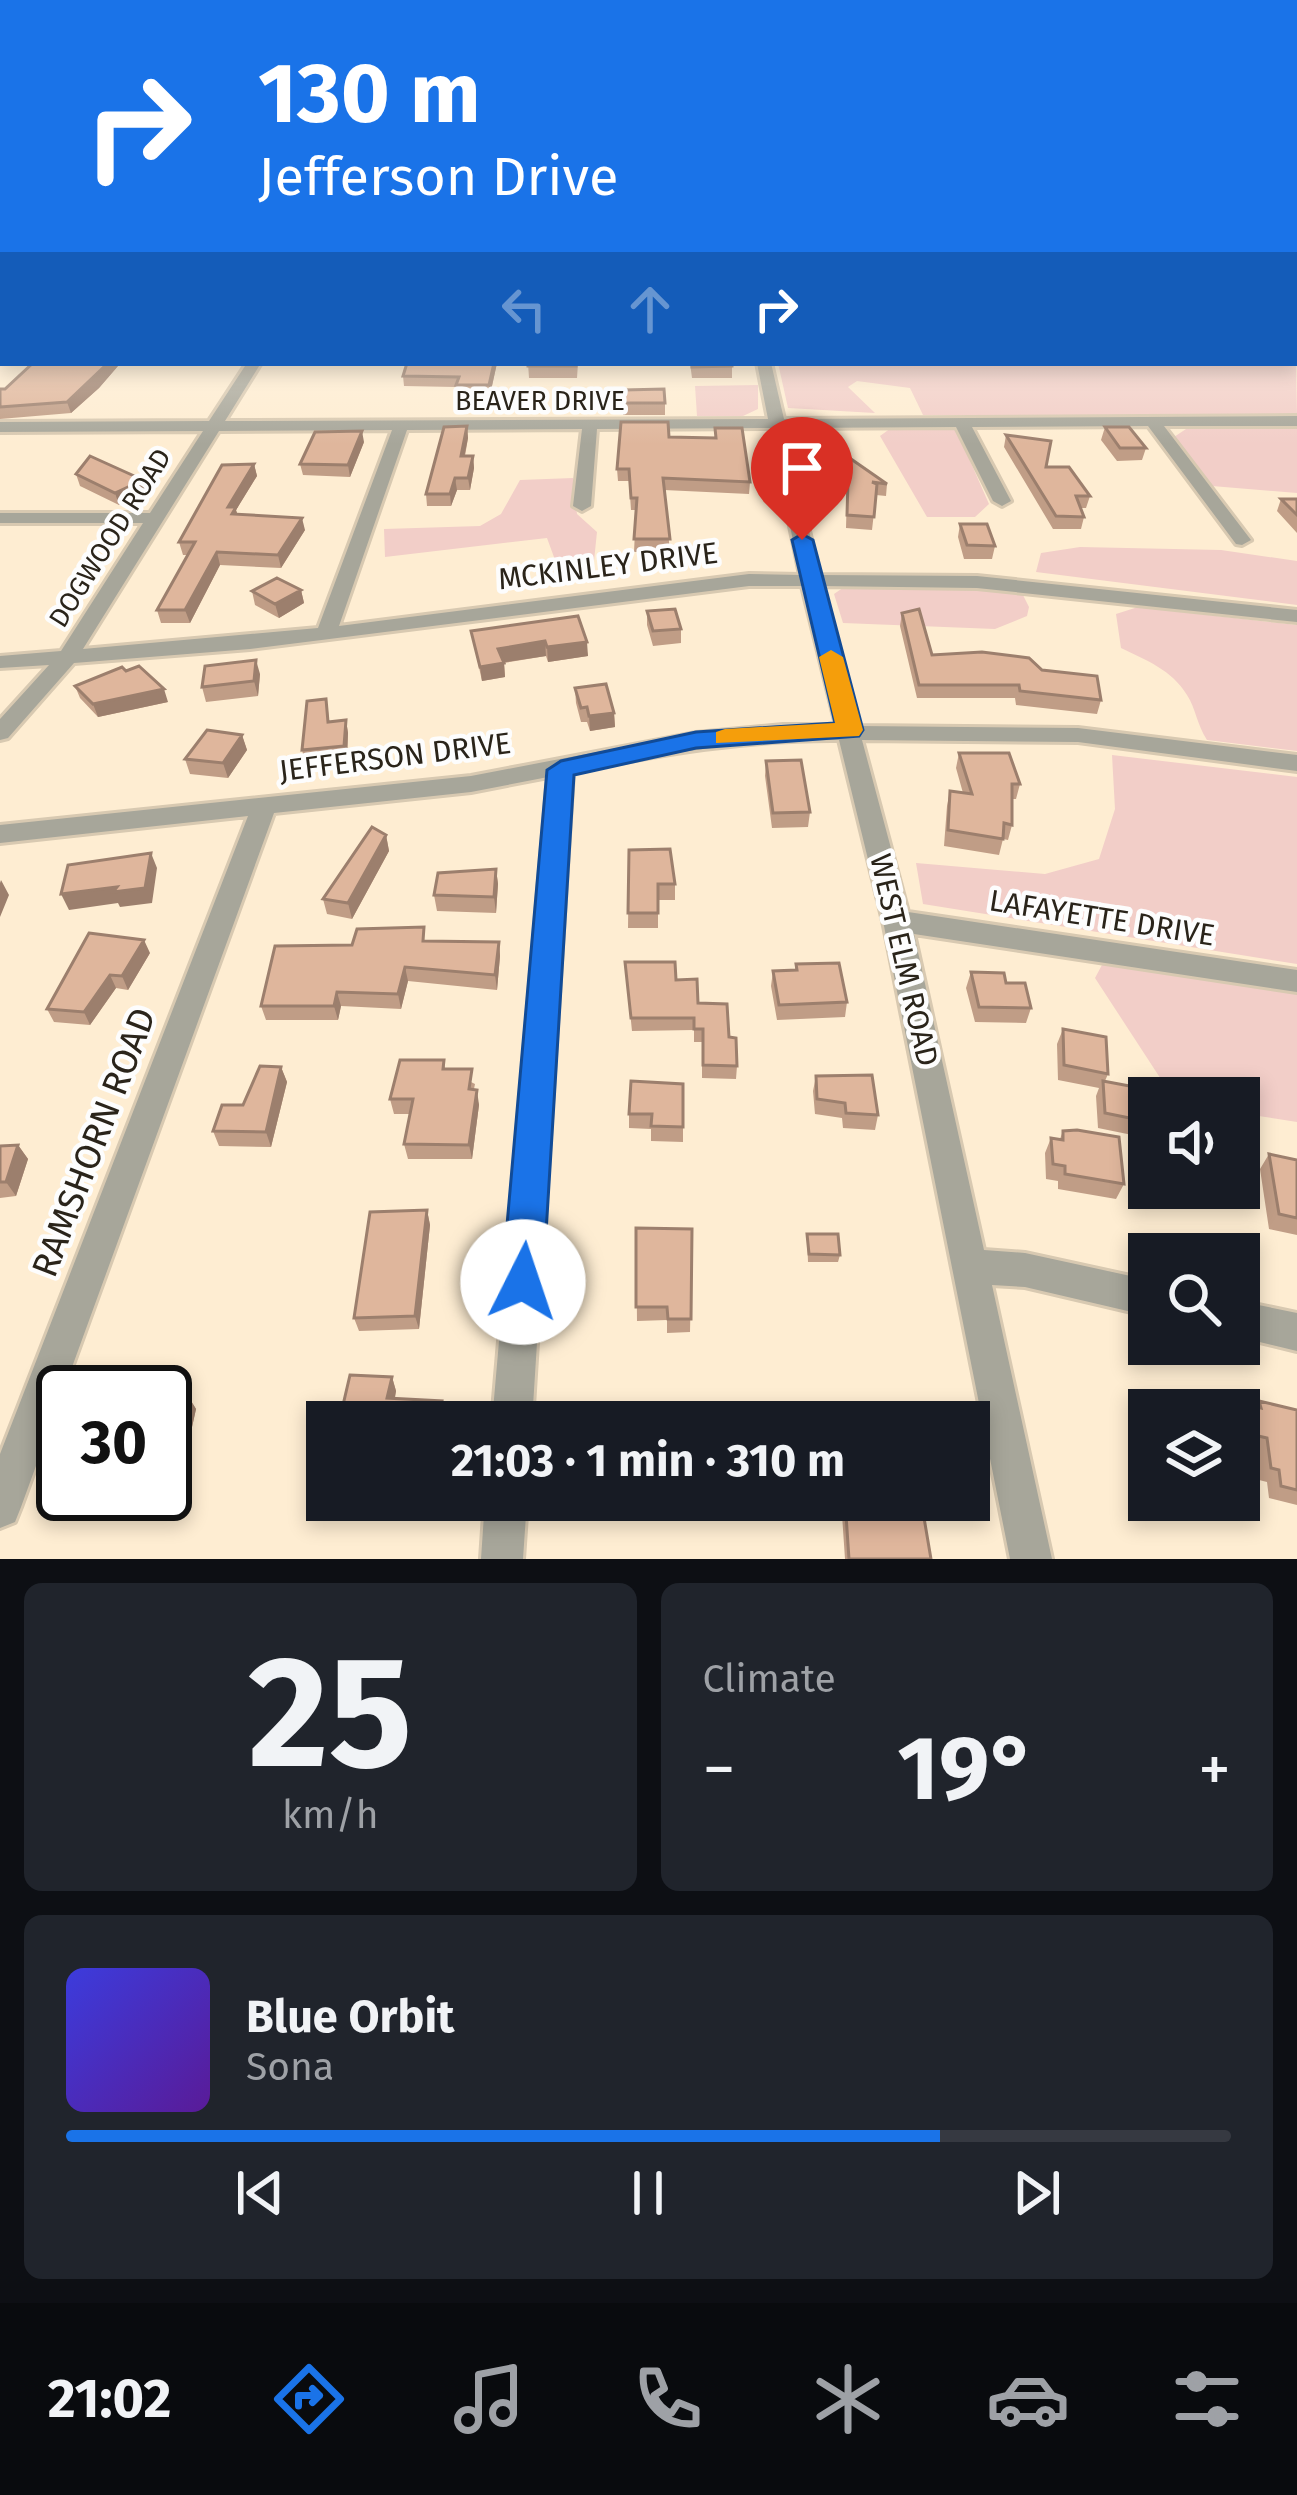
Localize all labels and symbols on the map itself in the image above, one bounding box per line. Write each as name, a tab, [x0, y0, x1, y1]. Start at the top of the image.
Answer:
street label: BEAVER DRIVE	[455, 385, 625, 417]
pin	[751, 417, 853, 540]
street label: DOGWOOD ROAD	[42, 443, 178, 633]
street label: MCKINLEY DRIVE	[496, 535, 720, 597]
street label: JEFFERSON DRIVE	[277, 725, 513, 789]
street label: WEST ELM ROAD	[862, 850, 946, 1070]
street label: LAFAYETTE DRIVE	[987, 882, 1217, 954]
street label: RAMSHORN ROAD	[22, 1002, 165, 1283]
position arrow	[460, 1219, 586, 1345]
speed limit sign: 30	[36, 1365, 192, 1521]

